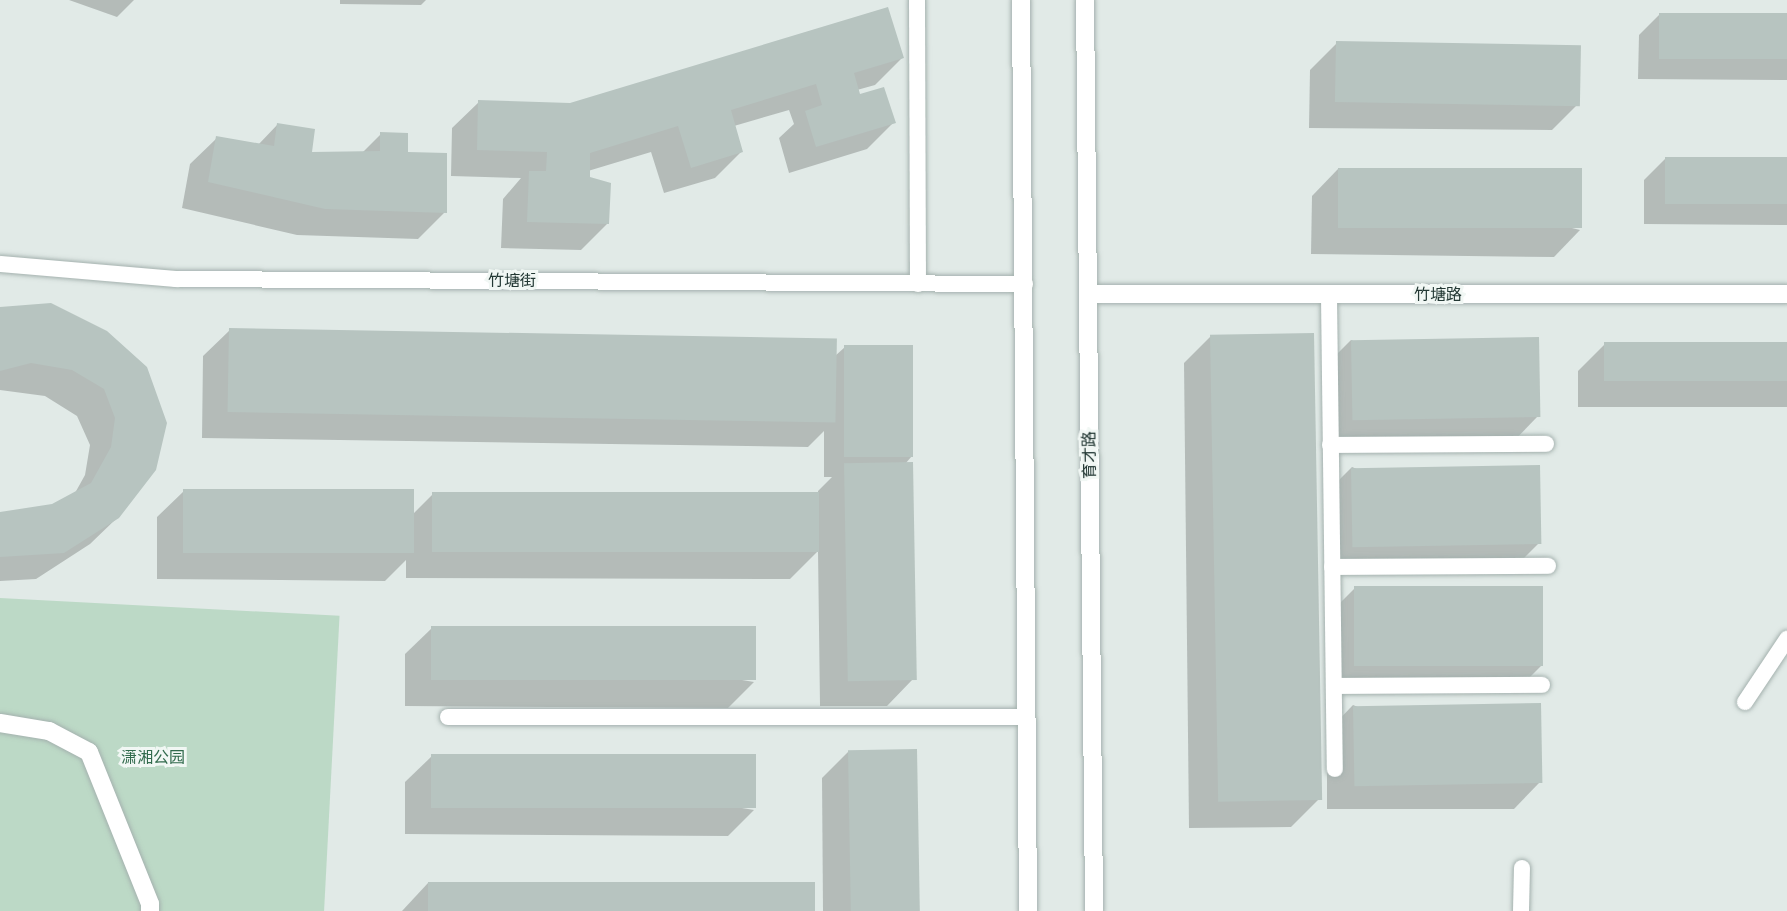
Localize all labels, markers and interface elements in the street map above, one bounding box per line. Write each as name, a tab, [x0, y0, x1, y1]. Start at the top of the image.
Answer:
street label: 竹塘街	[488, 271, 536, 291]
street label: 竹塘路	[1414, 285, 1462, 305]
street label: 育才路	[1080, 431, 1100, 479]
park label: 潇湘公园	[121, 748, 185, 768]

